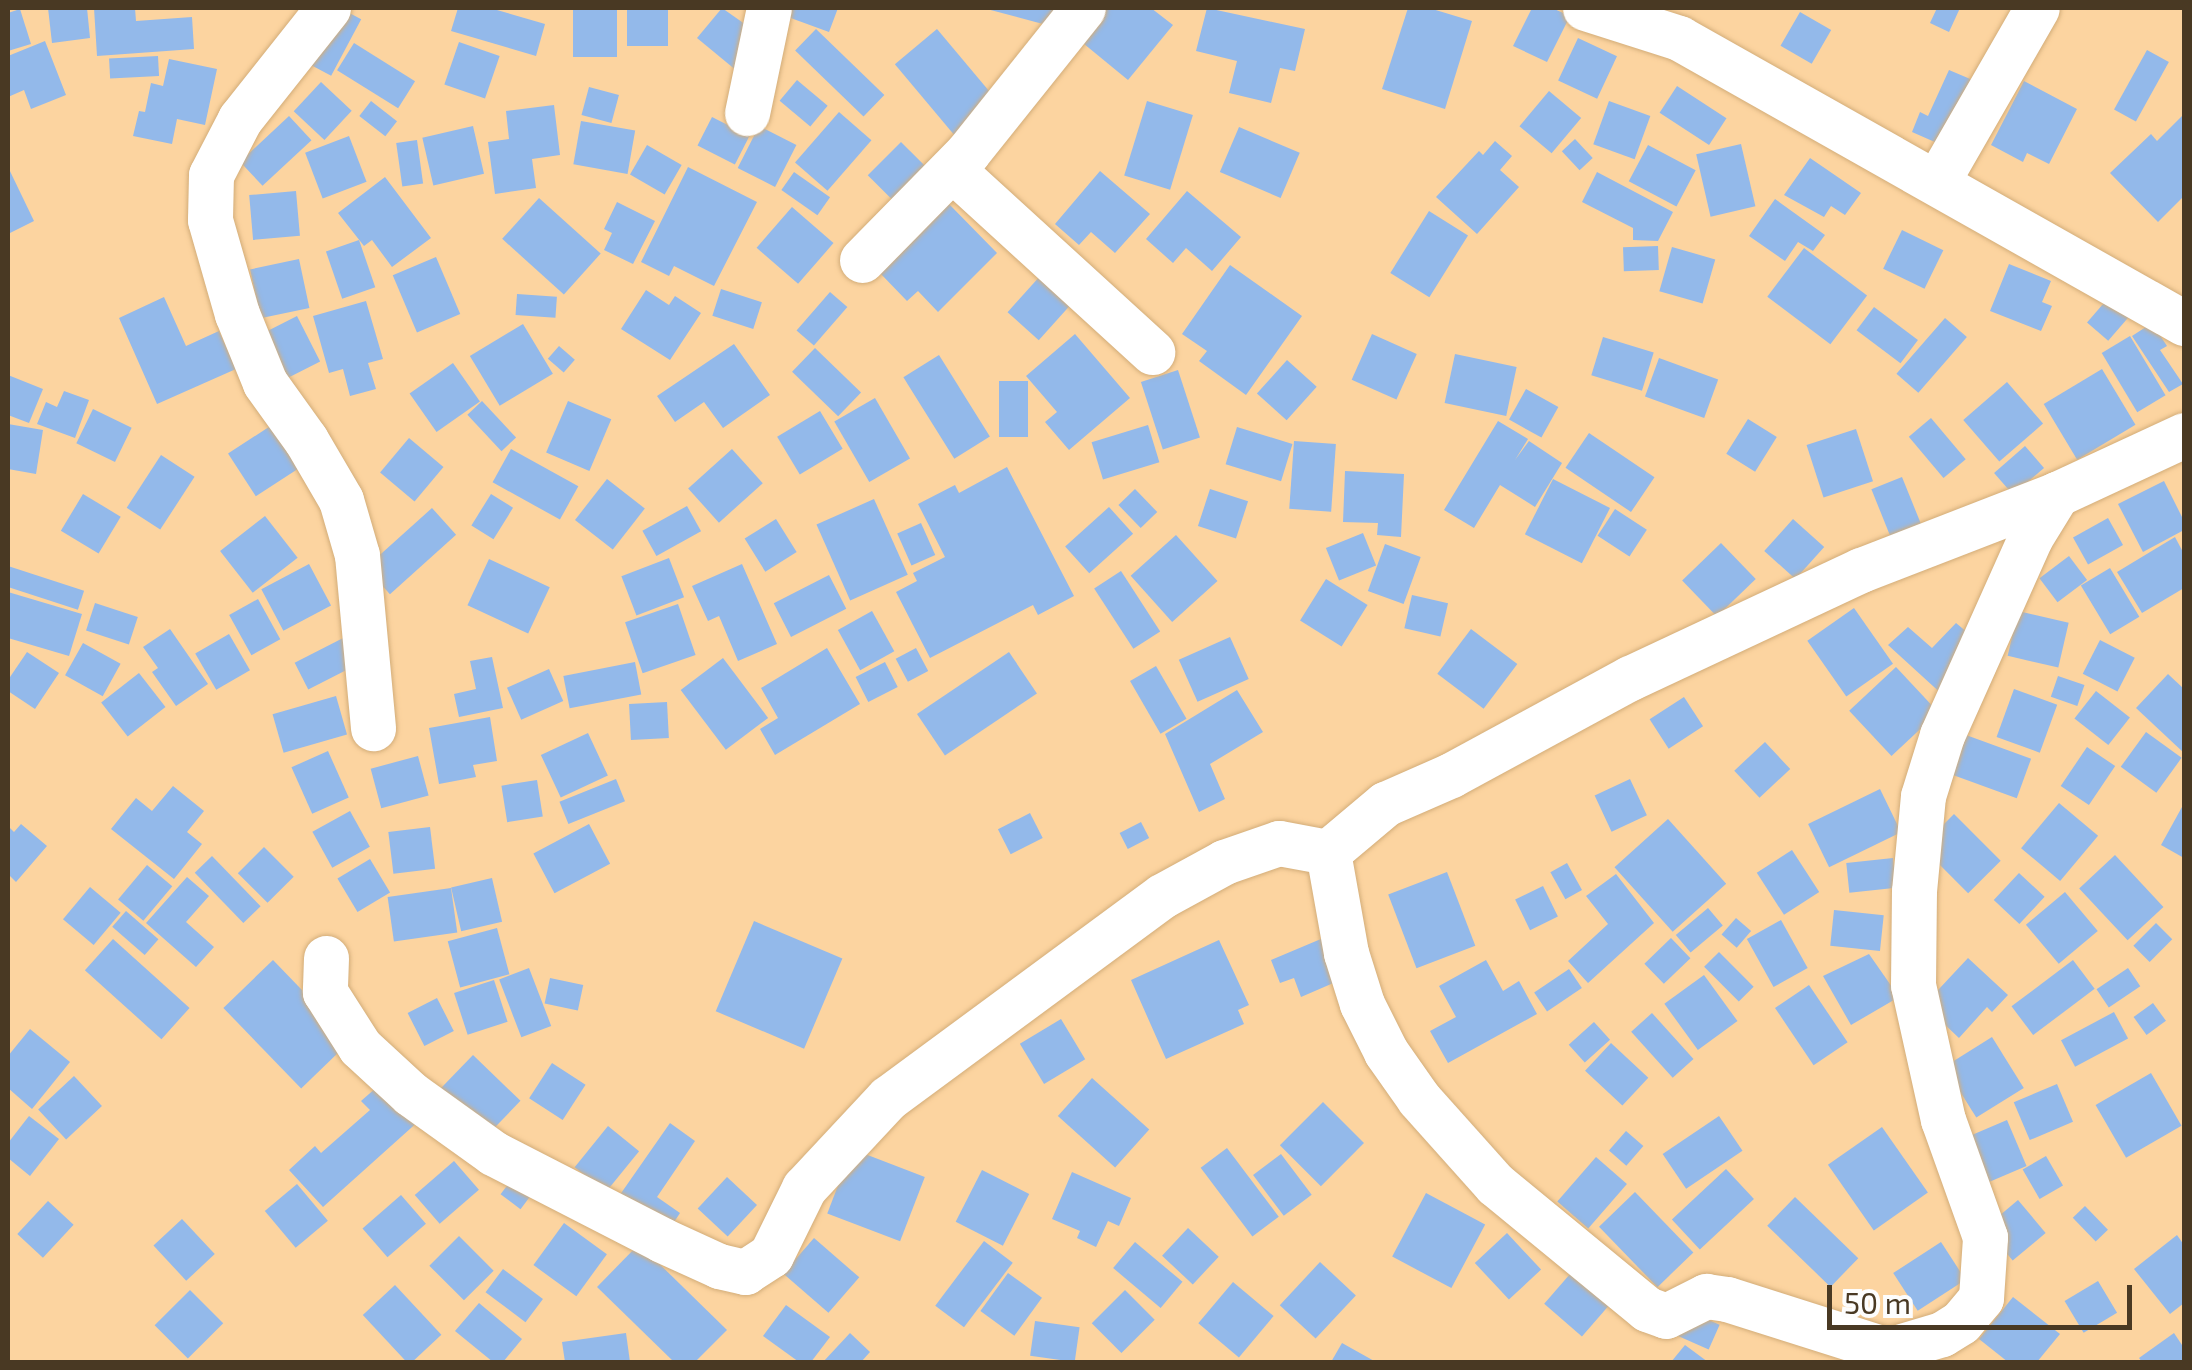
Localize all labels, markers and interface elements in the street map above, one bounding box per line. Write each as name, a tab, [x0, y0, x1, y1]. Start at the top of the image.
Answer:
scale bar	[1832, 1265, 2137, 1327]
text: 50 m	[1844, 1284, 1911, 1320]

